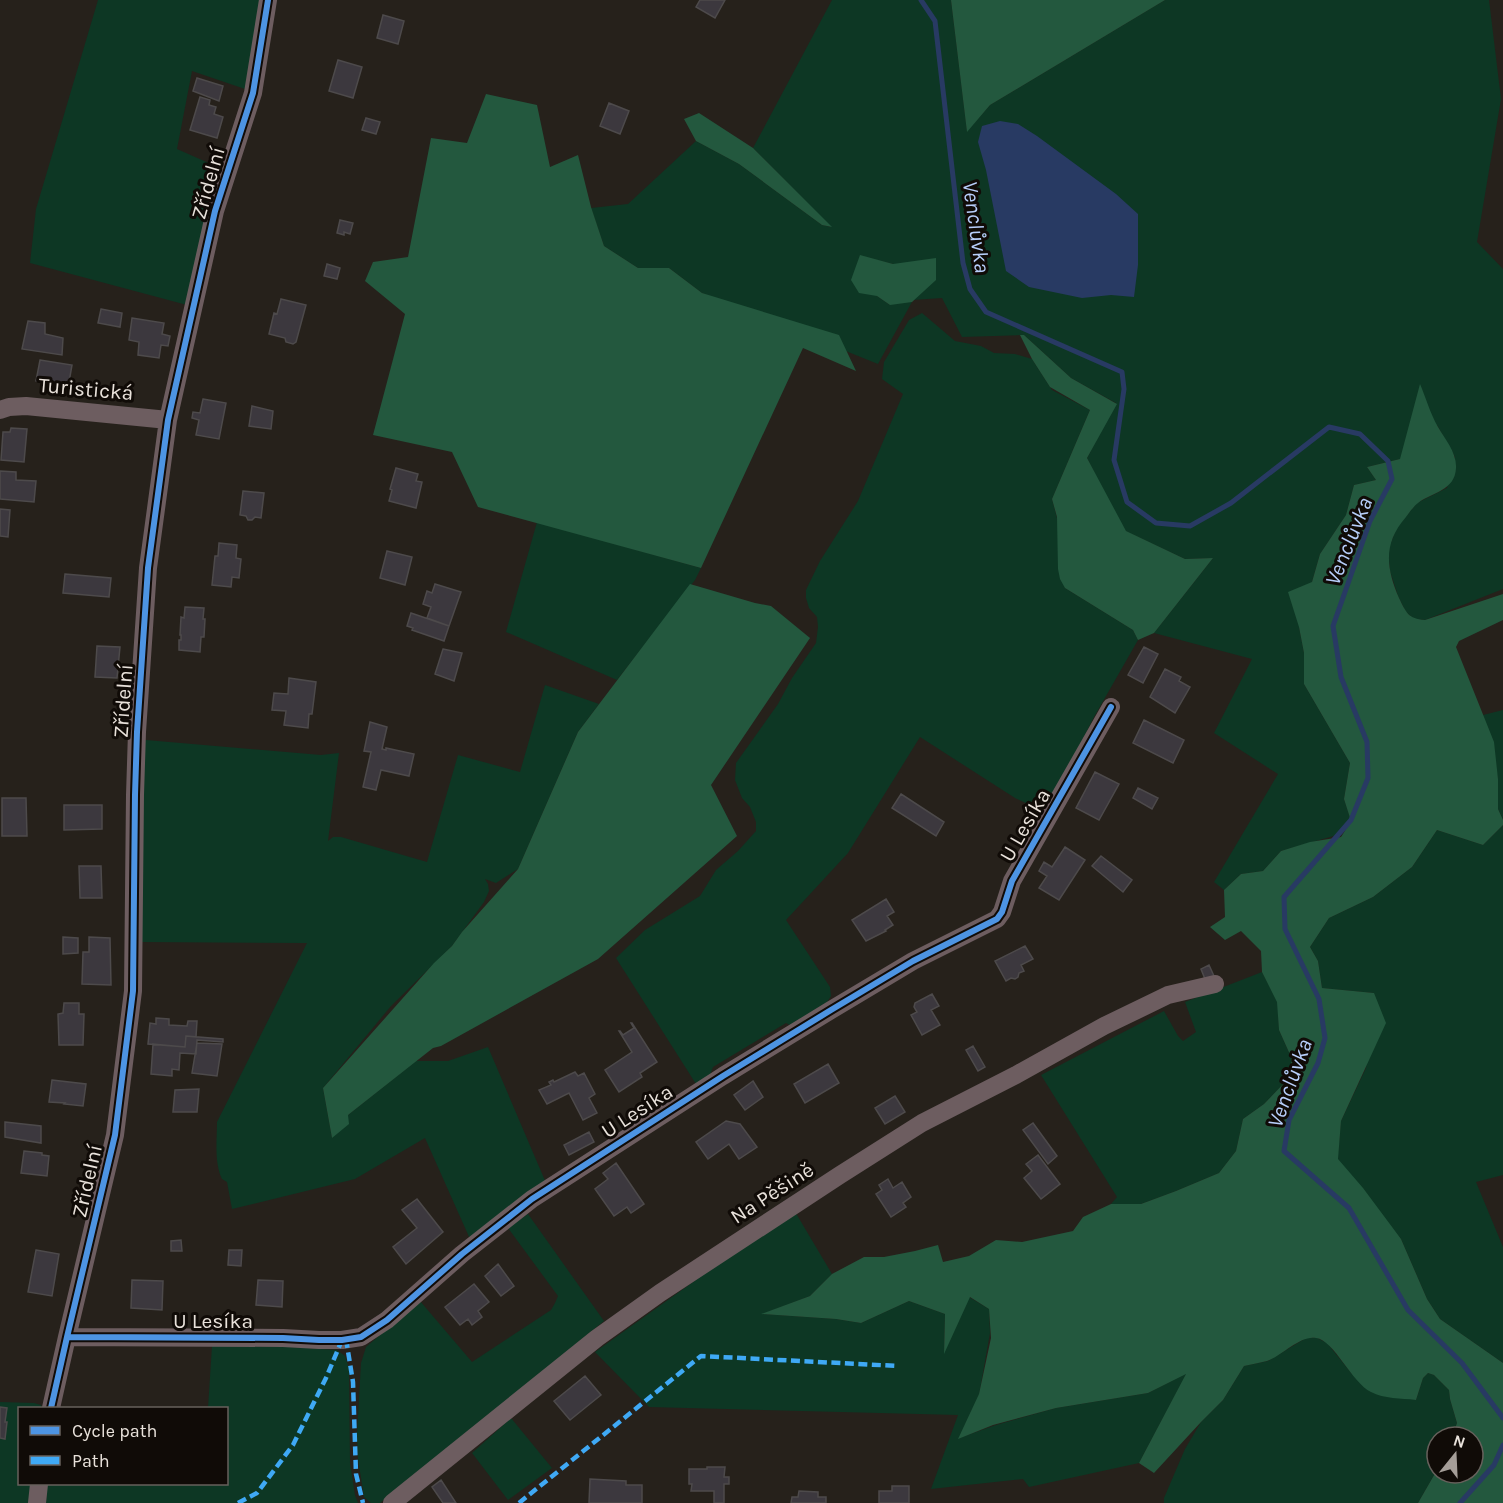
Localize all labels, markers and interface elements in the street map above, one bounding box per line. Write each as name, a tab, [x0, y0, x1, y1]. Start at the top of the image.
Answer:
street label: Zřídelní	[186, 143, 230, 222]
water label: Venclůvka	[957, 179, 995, 275]
street label: Turistická	[38, 373, 134, 405]
water label: Venclůvka	[1320, 494, 1378, 589]
street label: Zřídelní	[108, 662, 138, 739]
street label: U Lesíka	[995, 784, 1055, 866]
water label: Venclůvka	[1262, 1035, 1318, 1131]
street label: U Lesíka	[597, 1079, 677, 1143]
street label: Zřídelní	[67, 1141, 107, 1220]
street label: Na Pěšině	[726, 1157, 818, 1229]
street label: U Lesíka	[173, 1309, 253, 1333]
legend	[18, 1407, 228, 1485]
text: Cycle path	[72, 1420, 157, 1442]
north arrow	[1425, 1425, 1485, 1485]
text: N	[1451, 1430, 1468, 1452]
text: Path	[72, 1450, 110, 1472]

